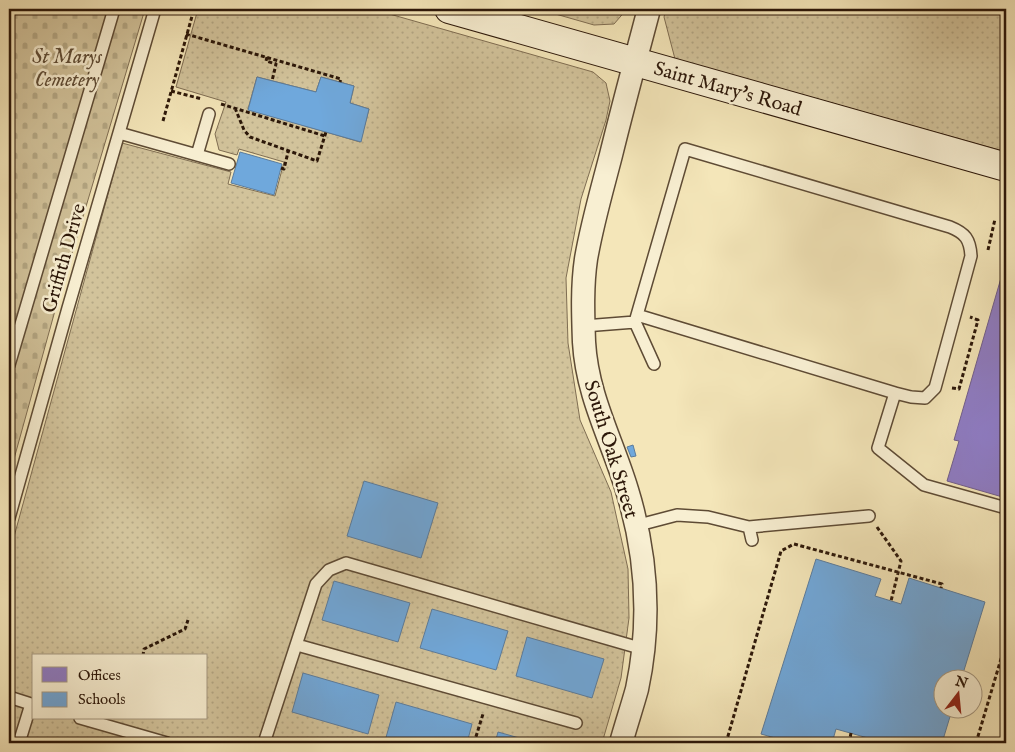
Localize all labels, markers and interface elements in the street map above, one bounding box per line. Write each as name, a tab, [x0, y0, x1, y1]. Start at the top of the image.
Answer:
park label: St Marys Cemetery	[32, 45, 102, 93]
street label: Saint Mary's Road	[651, 56, 805, 123]
street label: Griffith Drive	[37, 201, 92, 316]
street label: South Oak Street	[578, 377, 643, 522]
legend	[32, 654, 208, 720]
text: Offices	[78, 666, 121, 685]
north arrow	[932, 670, 982, 720]
text: N	[952, 672, 970, 693]
text: Schools	[78, 690, 126, 709]

